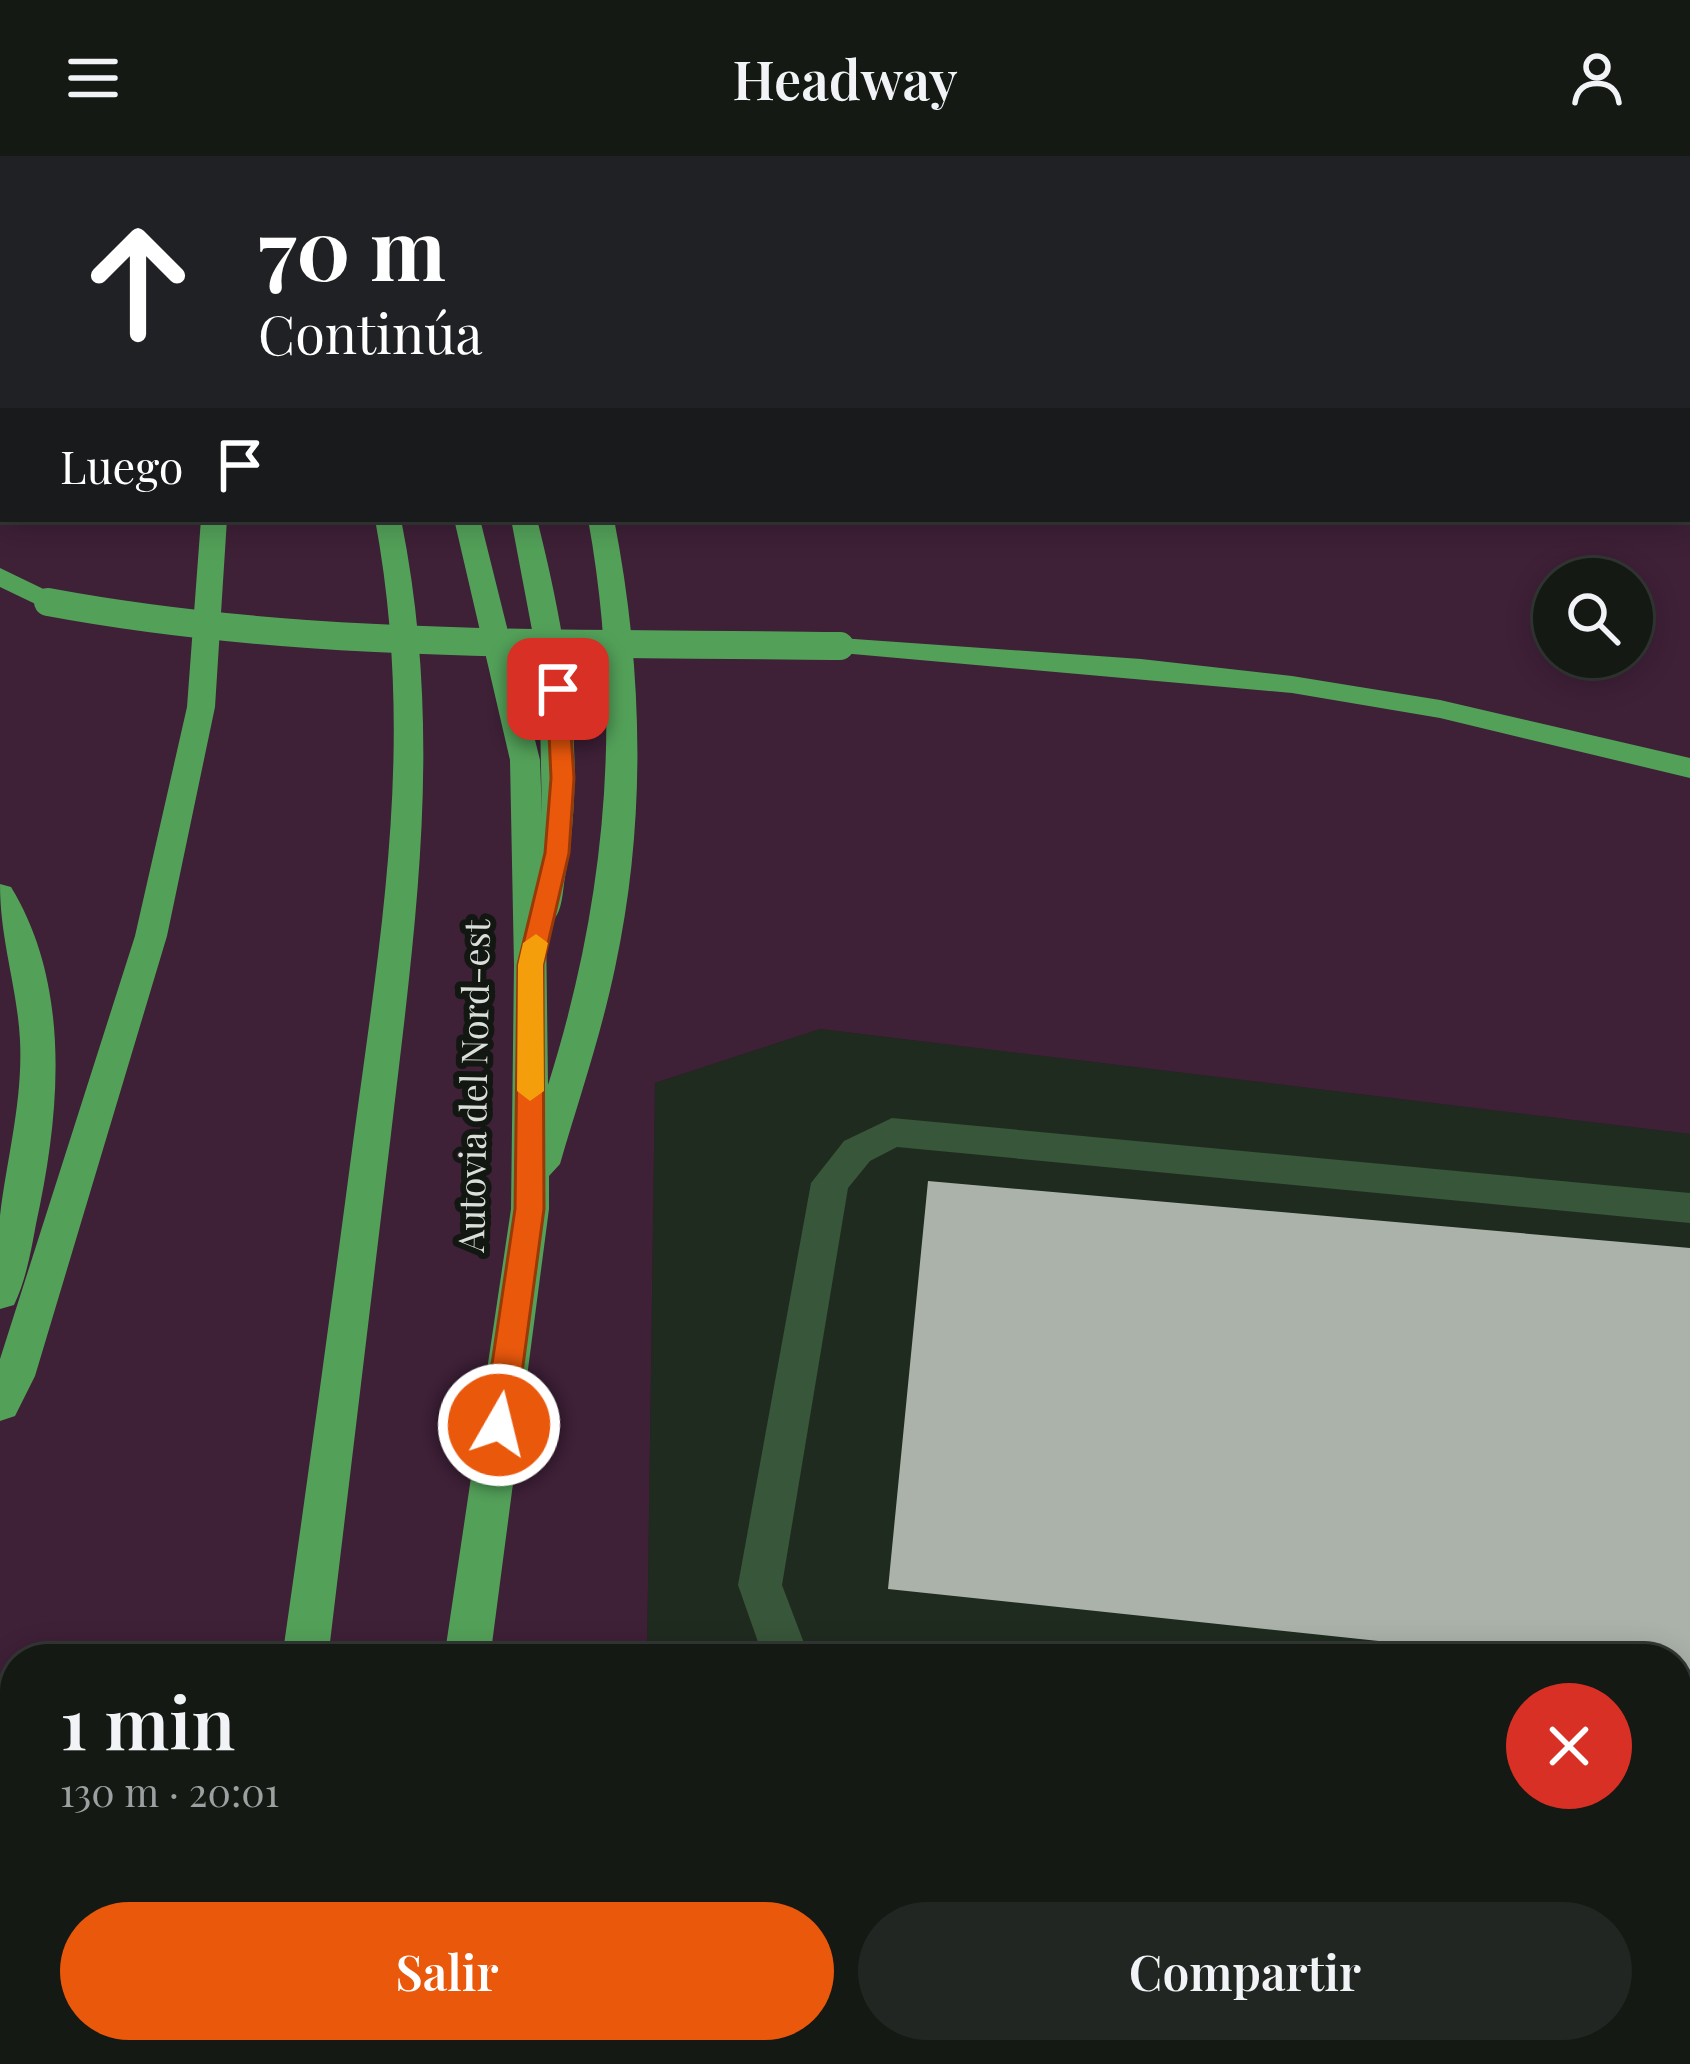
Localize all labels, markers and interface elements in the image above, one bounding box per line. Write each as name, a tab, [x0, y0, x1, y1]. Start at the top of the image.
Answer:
text: Headway	[733, 42, 957, 114]
icon: menu	[60, 45, 126, 111]
icon: person	[1564, 45, 1630, 111]
text: 70 m	[258, 190, 446, 302]
icon: ahead	[60, 204, 216, 360]
text: Continúa	[258, 297, 482, 369]
icon: arrive	[207, 432, 273, 498]
text: Luego	[60, 435, 183, 495]
map controls	[1533, 558, 1653, 678]
button: search	[1533, 558, 1653, 678]
pin	[507, 638, 609, 740]
icon: arrive	[525, 656, 591, 722]
street label: Autovia del Nord-est	[445, 918, 499, 1254]
position arrow	[436, 1362, 562, 1488]
text: 1 min	[60, 1672, 235, 1768]
button: close	[1506, 1683, 1632, 1809]
text: 130 m · 20:01	[60, 1765, 279, 1817]
button: Salir	[60, 1902, 834, 2040]
button: Compartir	[858, 1902, 1632, 2040]

